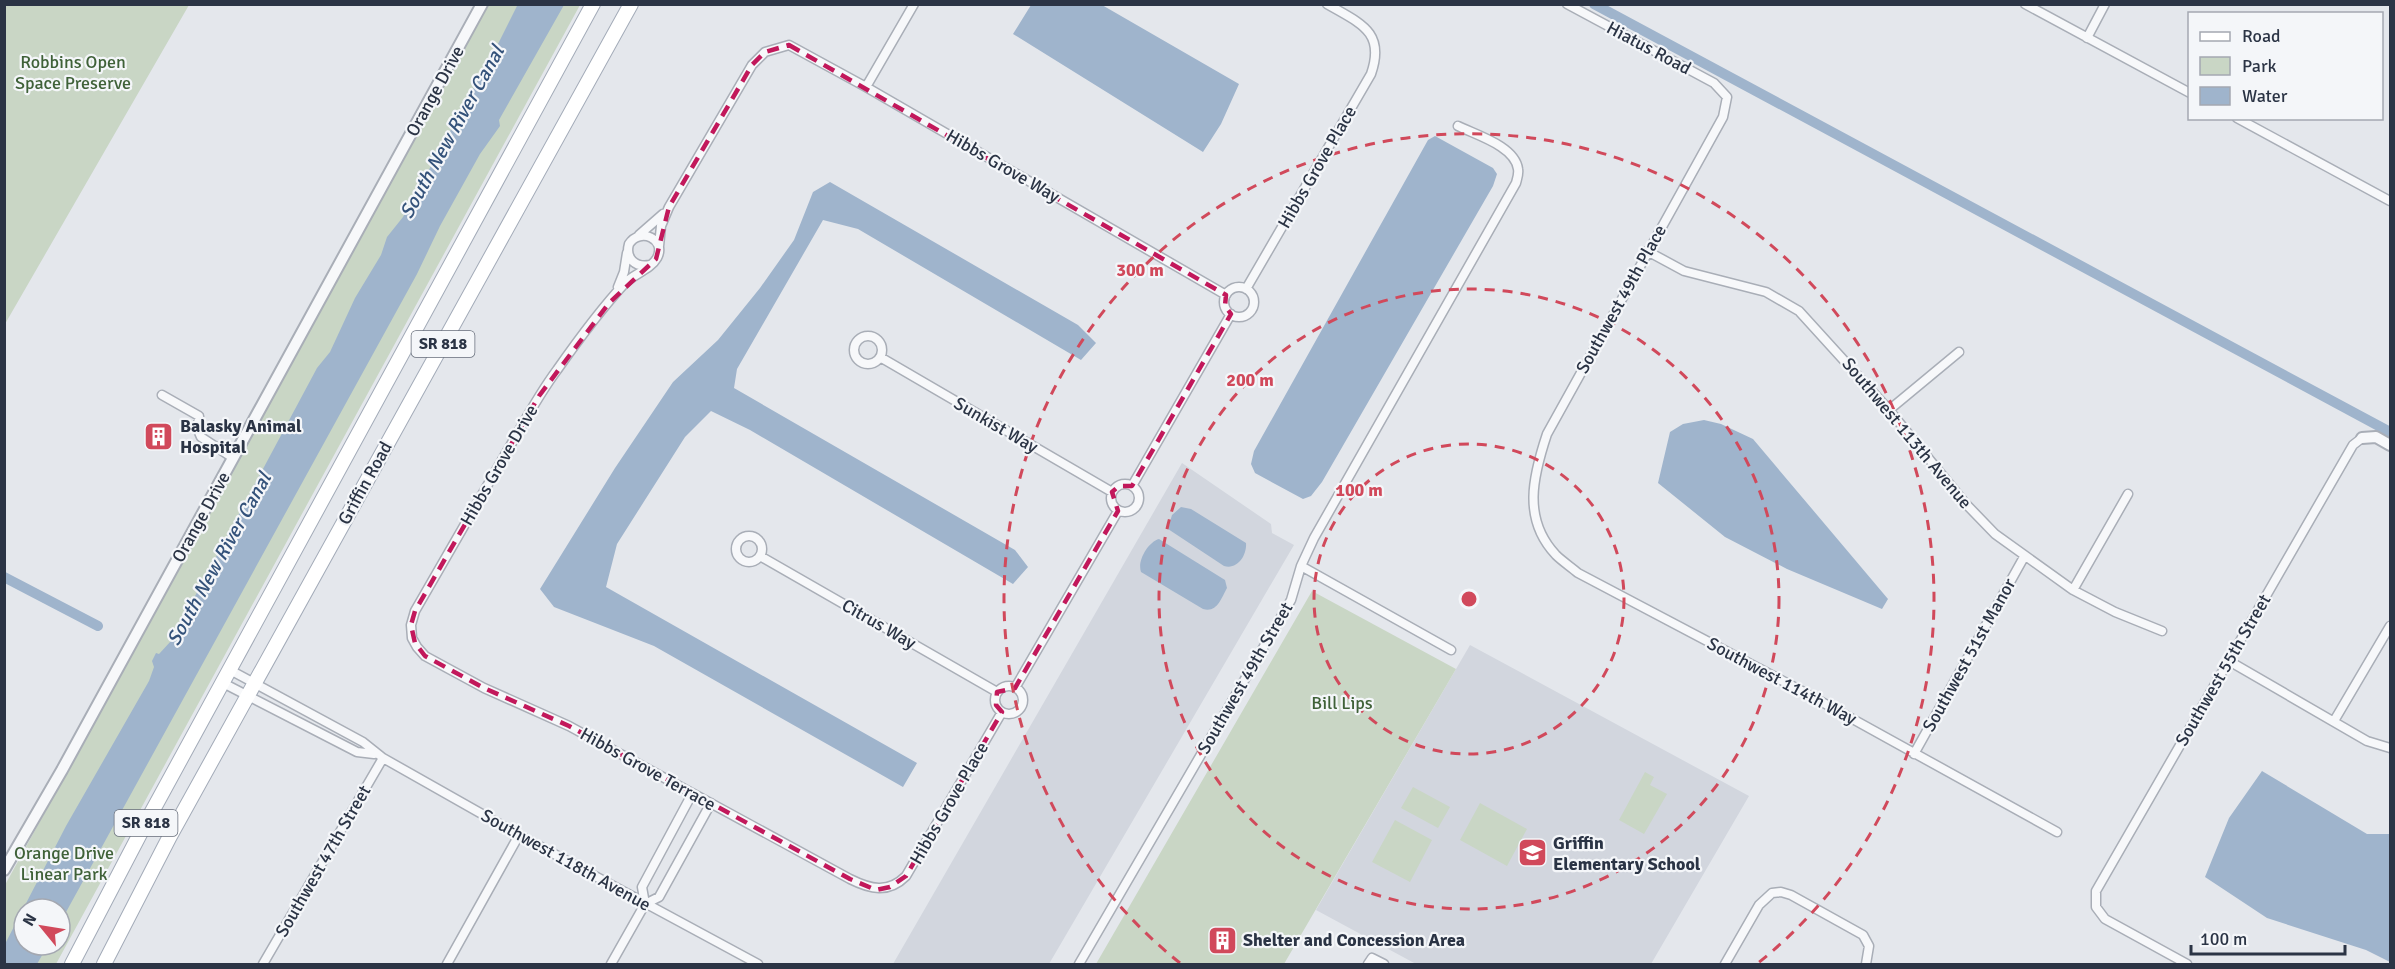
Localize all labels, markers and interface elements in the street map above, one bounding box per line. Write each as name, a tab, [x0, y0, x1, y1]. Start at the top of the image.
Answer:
legend	[2188, 12, 2383, 120]
street label: Hiatus Road	[1603, 17, 1695, 79]
text: Road	[2242, 25, 2281, 47]
water label: South New River Canal	[394, 39, 511, 223]
street label: Orange Drive	[401, 42, 469, 140]
park label: Robbins Open Space Preserve	[15, 51, 131, 94]
text: Park	[2242, 55, 2277, 77]
text: Water	[2242, 85, 2288, 107]
street label: Hibbs Grove Place	[1273, 102, 1361, 232]
street label: Hibbs Grove Way	[942, 125, 1064, 208]
street label: Southwest 49th Place	[1571, 221, 1671, 377]
text: 300 m	[1116, 259, 1164, 281]
road number: SR 818	[412, 331, 474, 357]
street label: Southwest 113th Avenue	[1837, 353, 1977, 513]
text: 200 m	[1226, 369, 1274, 391]
street label: Sunkist Way	[950, 392, 1043, 458]
street label: Hibbs Grove Drive	[455, 401, 543, 529]
place label: Balasky Animal Hospital	[180, 415, 302, 458]
building icon: Balasky Animal Hospital	[143, 420, 175, 452]
street label: Griffin Road	[333, 438, 397, 528]
water label: South New River Canal	[161, 466, 278, 650]
street label: Orange Drive	[167, 468, 235, 566]
text: 100 m	[1335, 479, 1383, 501]
street label: Southwest 51st Manor	[1918, 574, 2020, 736]
centre of rings	[1459, 589, 1479, 609]
street label: Southwest 55th Street	[2171, 590, 2275, 750]
street label: Citrus Way	[838, 594, 921, 654]
street label: Southwest 49th Street	[1193, 598, 1297, 758]
street label: Southwest 114th Way	[1703, 632, 1861, 730]
park label: Bill Lips	[1311, 692, 1373, 714]
street label: Hibbs Grove Terrace	[576, 723, 720, 815]
street label: Hibbs Grove Place	[905, 738, 993, 868]
street label: Southwest 47th Street	[271, 781, 375, 941]
street label: Southwest 118th Avenue	[477, 804, 655, 916]
road number: SR 818	[114, 810, 178, 836]
place label: Griffin Elementary School	[1553, 832, 1701, 875]
school or university icon: Griffin Elementary School	[1516, 837, 1548, 869]
park label: Orange Drive Linear Park	[14, 842, 114, 885]
north arrow	[12, 897, 72, 957]
text: N	[18, 910, 41, 930]
scale bar	[2191, 918, 2346, 956]
building icon: Shelter and Concession Area	[1206, 924, 1238, 956]
text: 100 m	[2200, 928, 2247, 950]
place label: Shelter and Concession Area	[1243, 929, 1465, 951]

